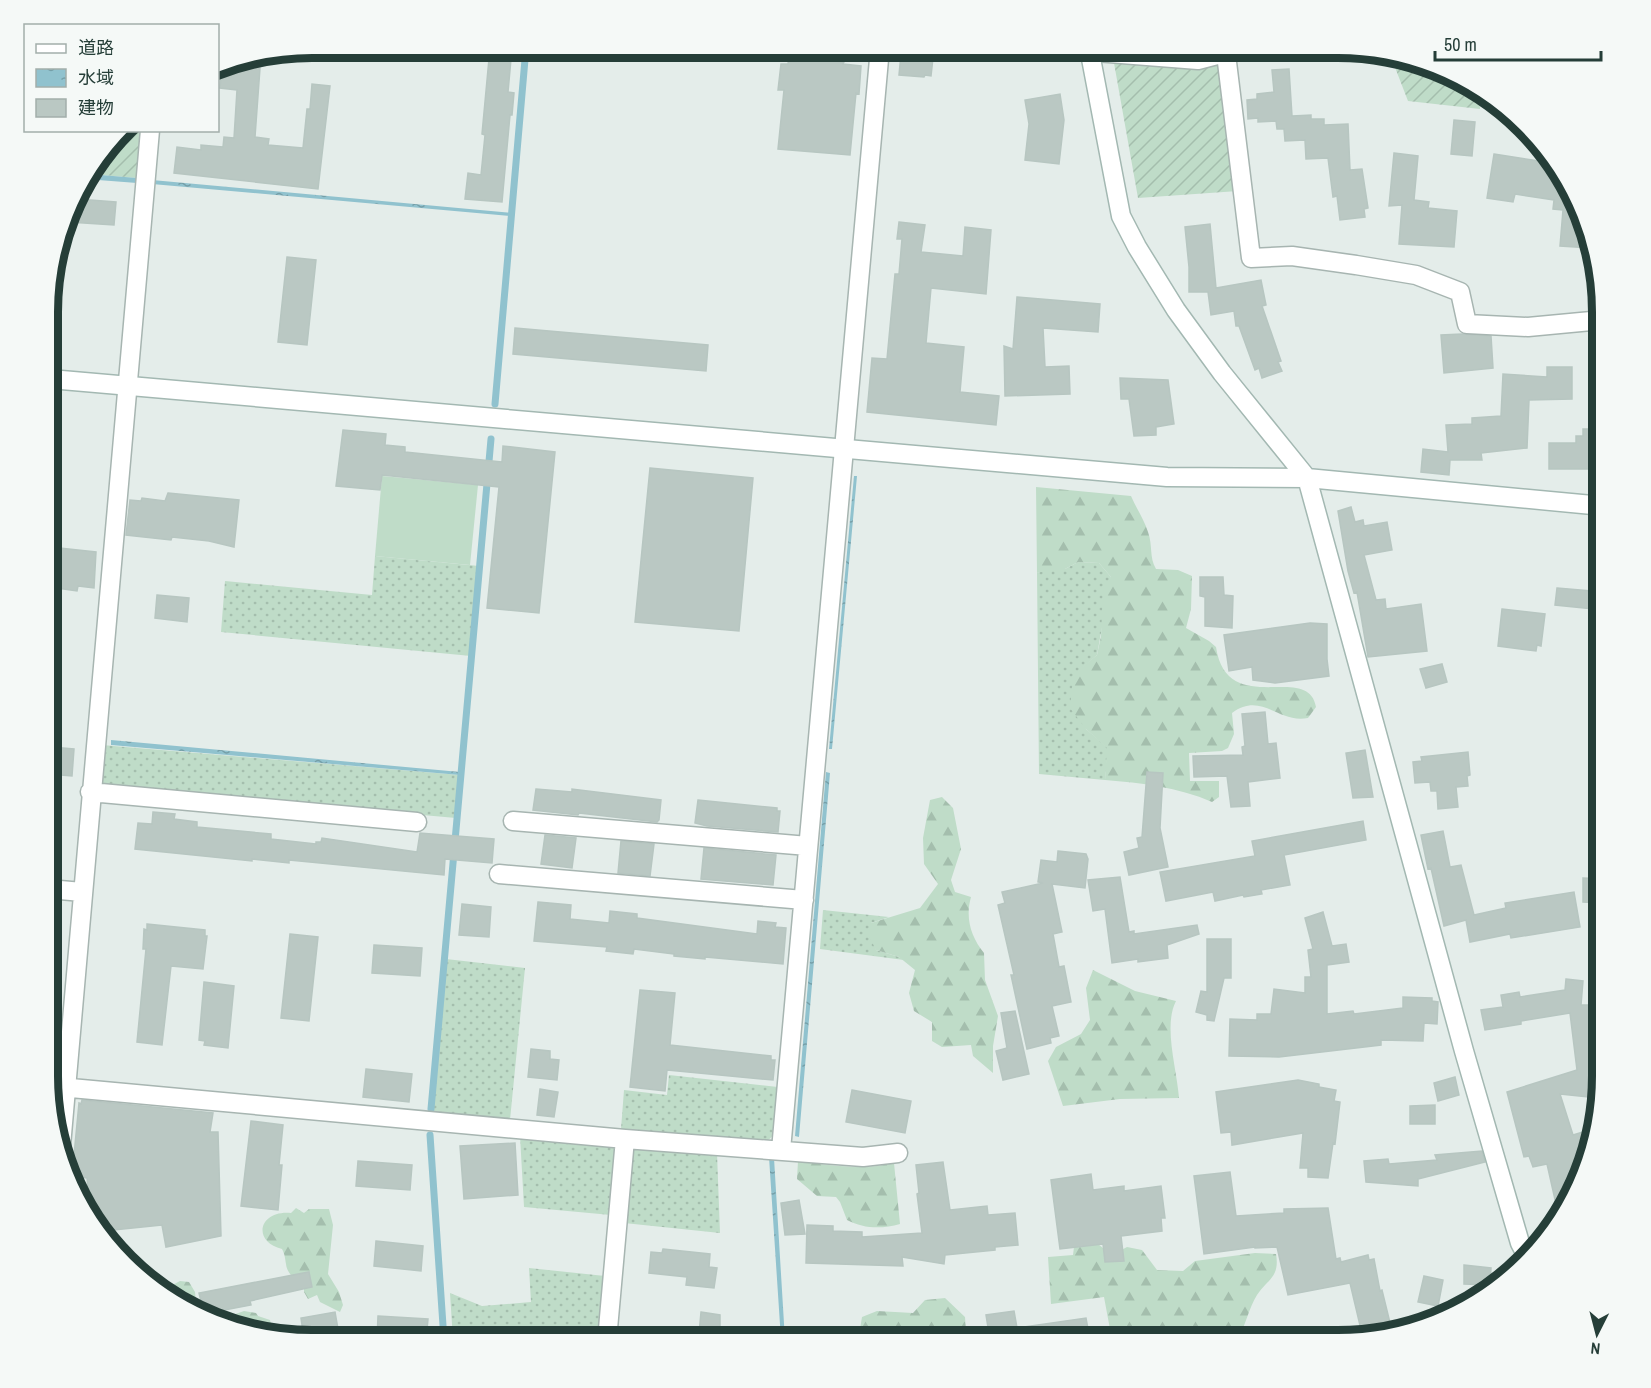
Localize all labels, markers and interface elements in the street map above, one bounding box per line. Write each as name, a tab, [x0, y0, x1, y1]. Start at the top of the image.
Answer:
legend	[24, 24, 219, 132]
scale bar	[1435, 24, 1602, 62]
text: 50 m	[1444, 32, 1477, 57]
text: 道路	[78, 35, 114, 60]
text: 水域	[78, 65, 114, 90]
text: 建物	[78, 95, 114, 120]
north arrow	[1567, 1304, 1627, 1364]
text: N	[1590, 1337, 1601, 1360]

